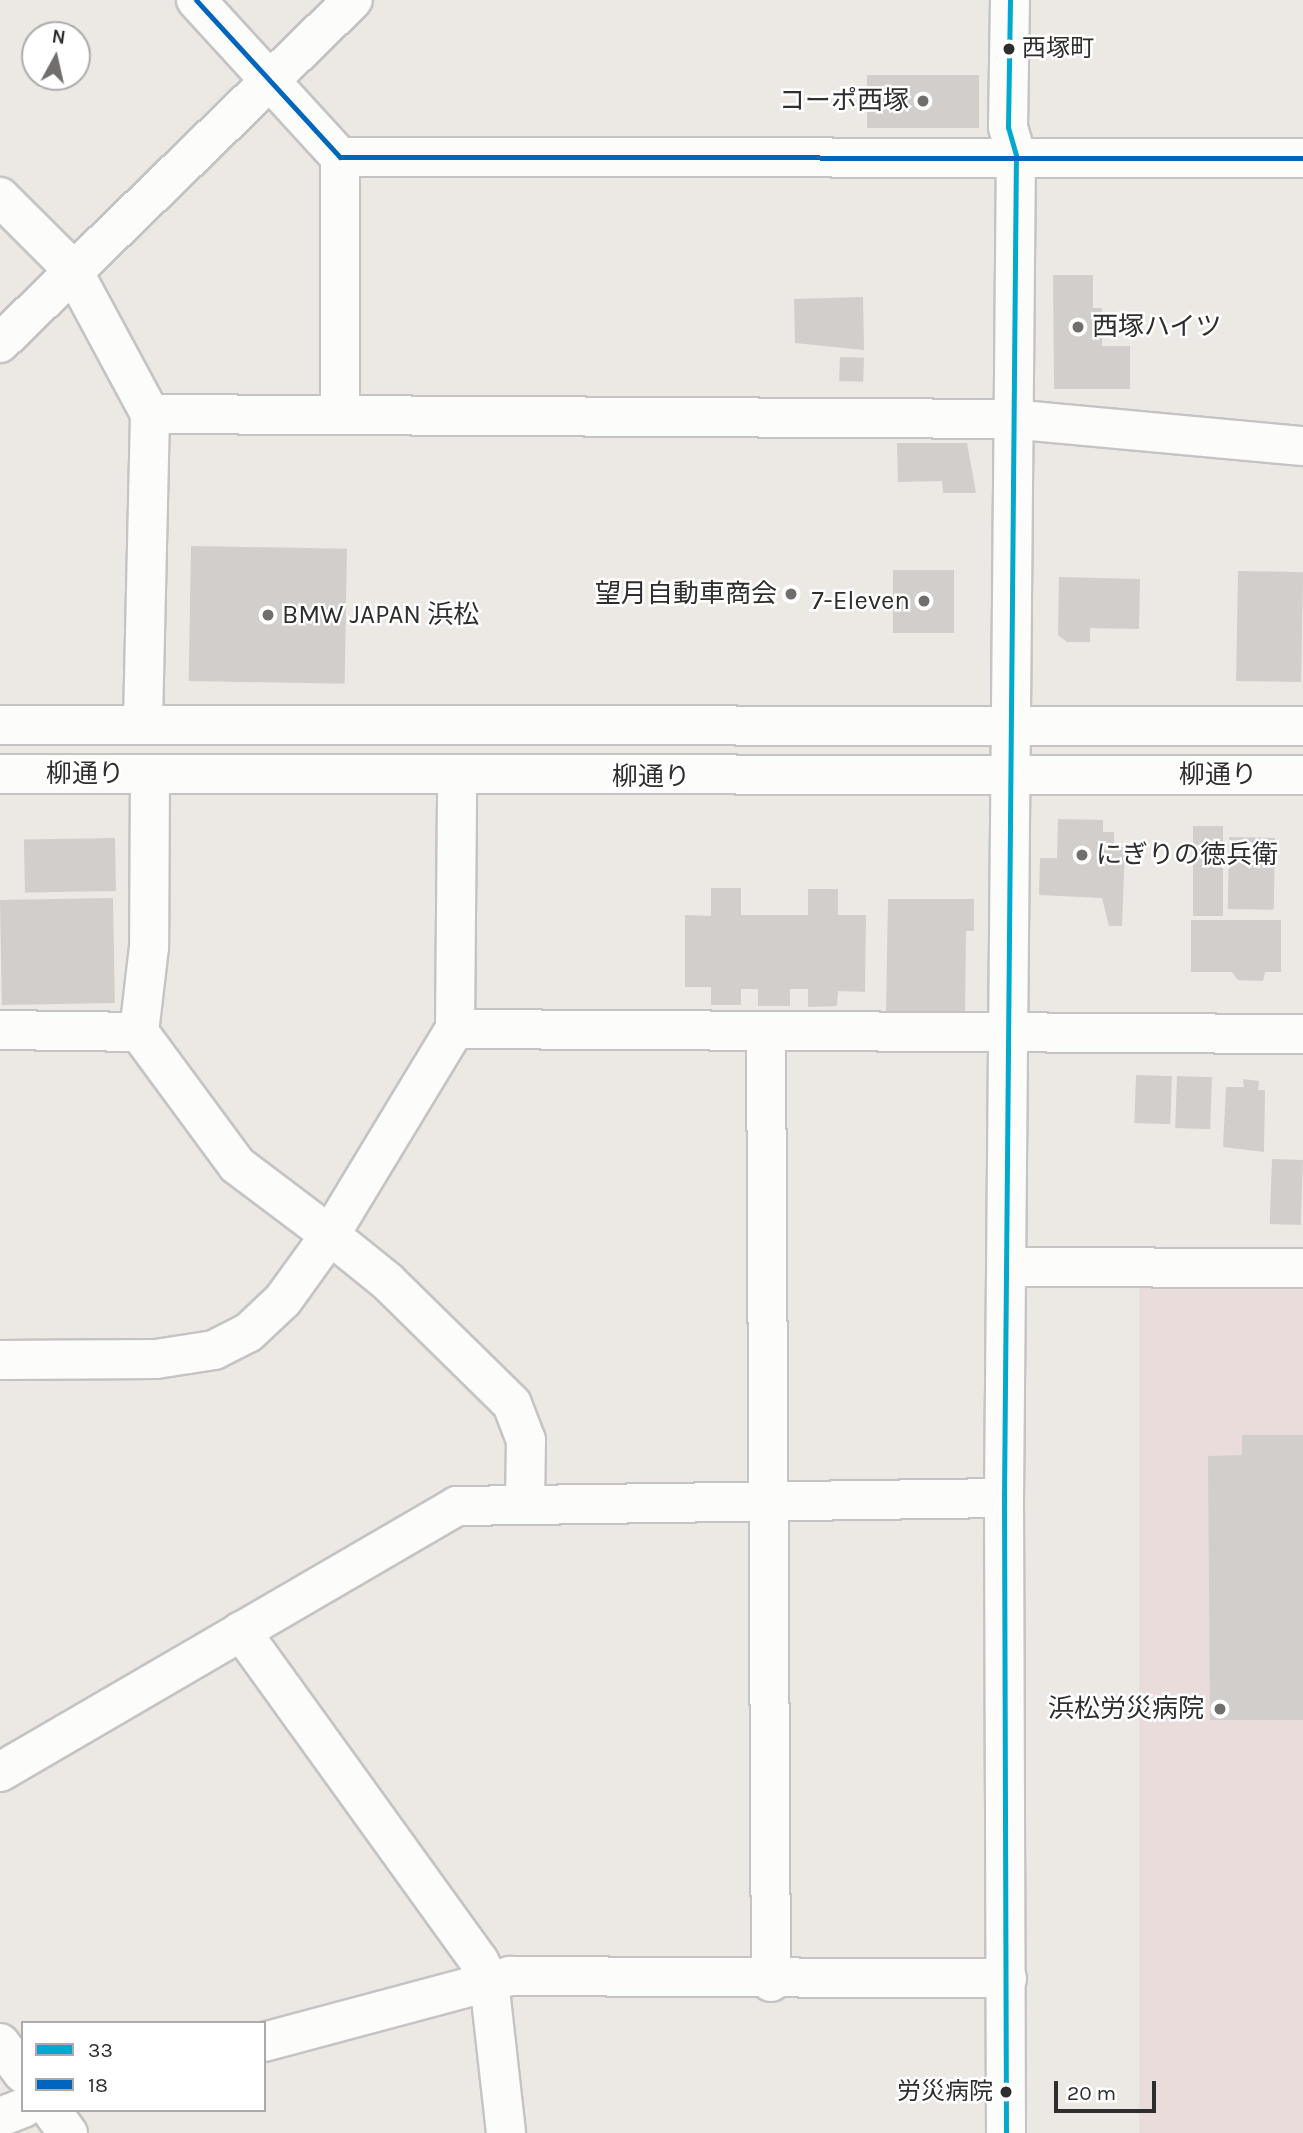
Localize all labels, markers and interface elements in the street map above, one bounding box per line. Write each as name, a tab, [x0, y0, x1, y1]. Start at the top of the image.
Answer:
north arrow	[21, 21, 91, 91]
text: N	[50, 25, 67, 49]
place label: 西塚町	[1022, 35, 1094, 63]
marker: 西塚町	[1002, 42, 1016, 56]
place label: コーポ西塚	[779, 85, 909, 117]
marker: コーポ西塚	[915, 93, 931, 109]
place label: 西塚ハイツ	[1092, 311, 1222, 343]
marker: 西塚ハイツ	[1070, 319, 1086, 335]
place label: 望月自動車商会	[595, 578, 777, 610]
place label: 7-Eleven	[811, 585, 910, 617]
marker: 望月自動車商会	[783, 586, 799, 602]
marker: 7-Eleven	[916, 593, 932, 609]
place label: BMW JAPAN 浜松	[282, 599, 479, 631]
marker: BMW JAPAN 浜松	[260, 607, 276, 623]
street label: 柳通り	[46, 758, 124, 790]
street label: 柳通り	[1179, 759, 1257, 791]
street label: 柳通り	[612, 761, 690, 793]
place label: にぎりの徳兵衛	[1096, 839, 1278, 871]
marker: にぎりの徳兵衛	[1074, 847, 1090, 863]
place label: 浜松労災病院	[1048, 1693, 1204, 1725]
marker: 浜松労災病院	[1210, 1699, 1230, 1719]
legend	[21, 2021, 266, 2112]
text: 33	[88, 2038, 113, 2062]
scale bar	[1058, 2066, 1160, 2110]
text: 18	[88, 2073, 108, 2097]
place label: 労災病院	[897, 2078, 993, 2106]
text: 20 m	[1067, 2081, 1116, 2105]
marker: 労災病院	[999, 2085, 1013, 2099]

